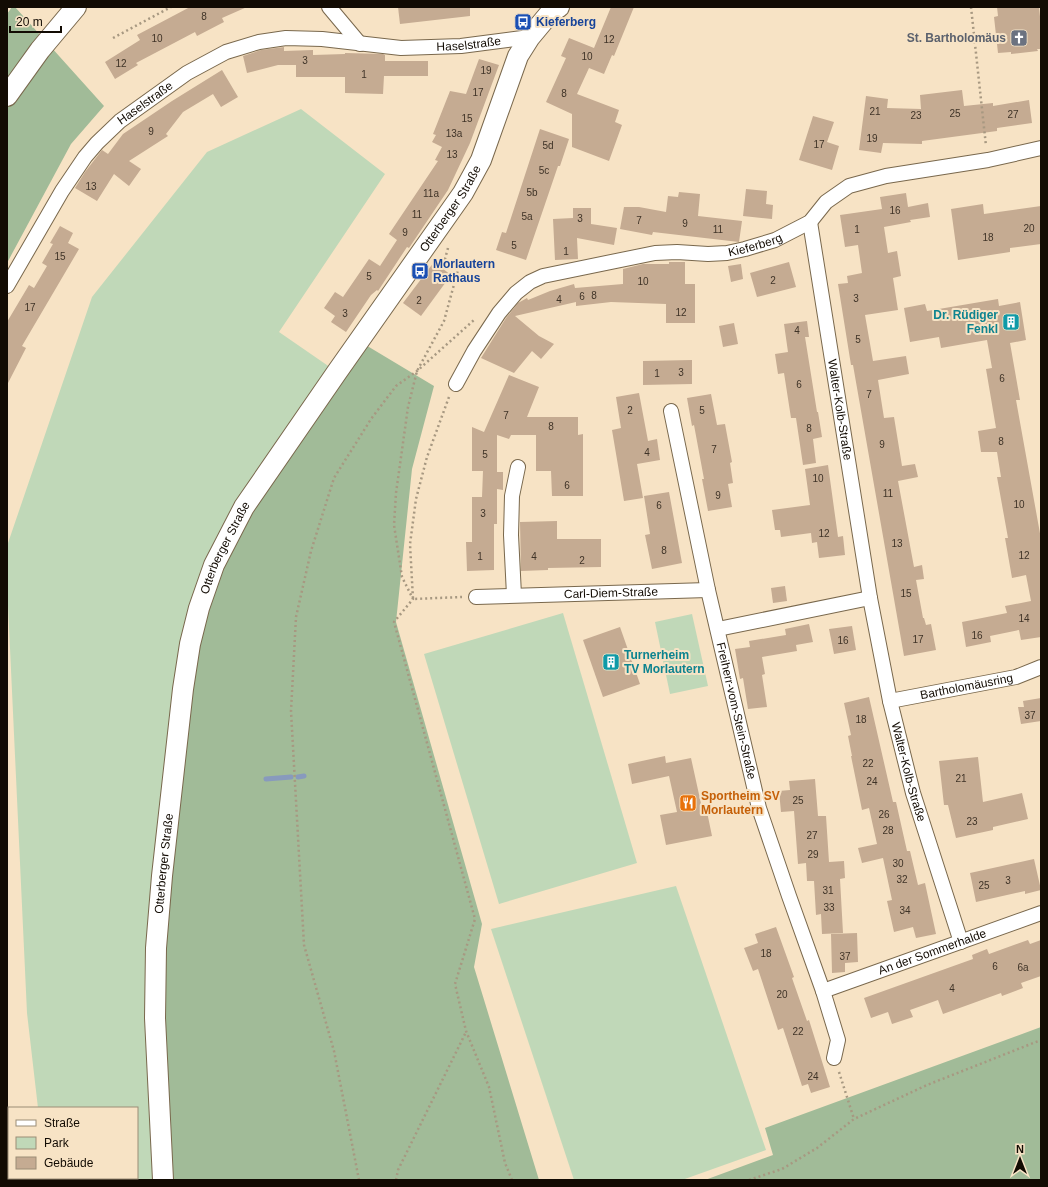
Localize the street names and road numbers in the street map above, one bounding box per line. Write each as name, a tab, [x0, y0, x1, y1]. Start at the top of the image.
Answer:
street label: Haselstraße	[436, 34, 502, 54]
street label: Haselstraße	[115, 78, 176, 128]
street label: Otterberger Straße	[417, 163, 484, 255]
street label: Kieferberg	[727, 231, 784, 260]
street label: Walter-Kolb-Straße	[825, 358, 855, 462]
street label: Otterberger Straße	[197, 498, 253, 596]
street label: Carl-Diem-Straße	[564, 585, 659, 601]
street label: Freiherr-vom-Stein-Straße	[714, 641, 759, 781]
street label: Bartholomäusring	[919, 671, 1014, 702]
street label: Walter-Kolb-Straße	[889, 721, 929, 824]
street label: Otterberger Straße	[152, 812, 176, 914]
street label: An der Sommerhalde	[876, 926, 988, 978]

